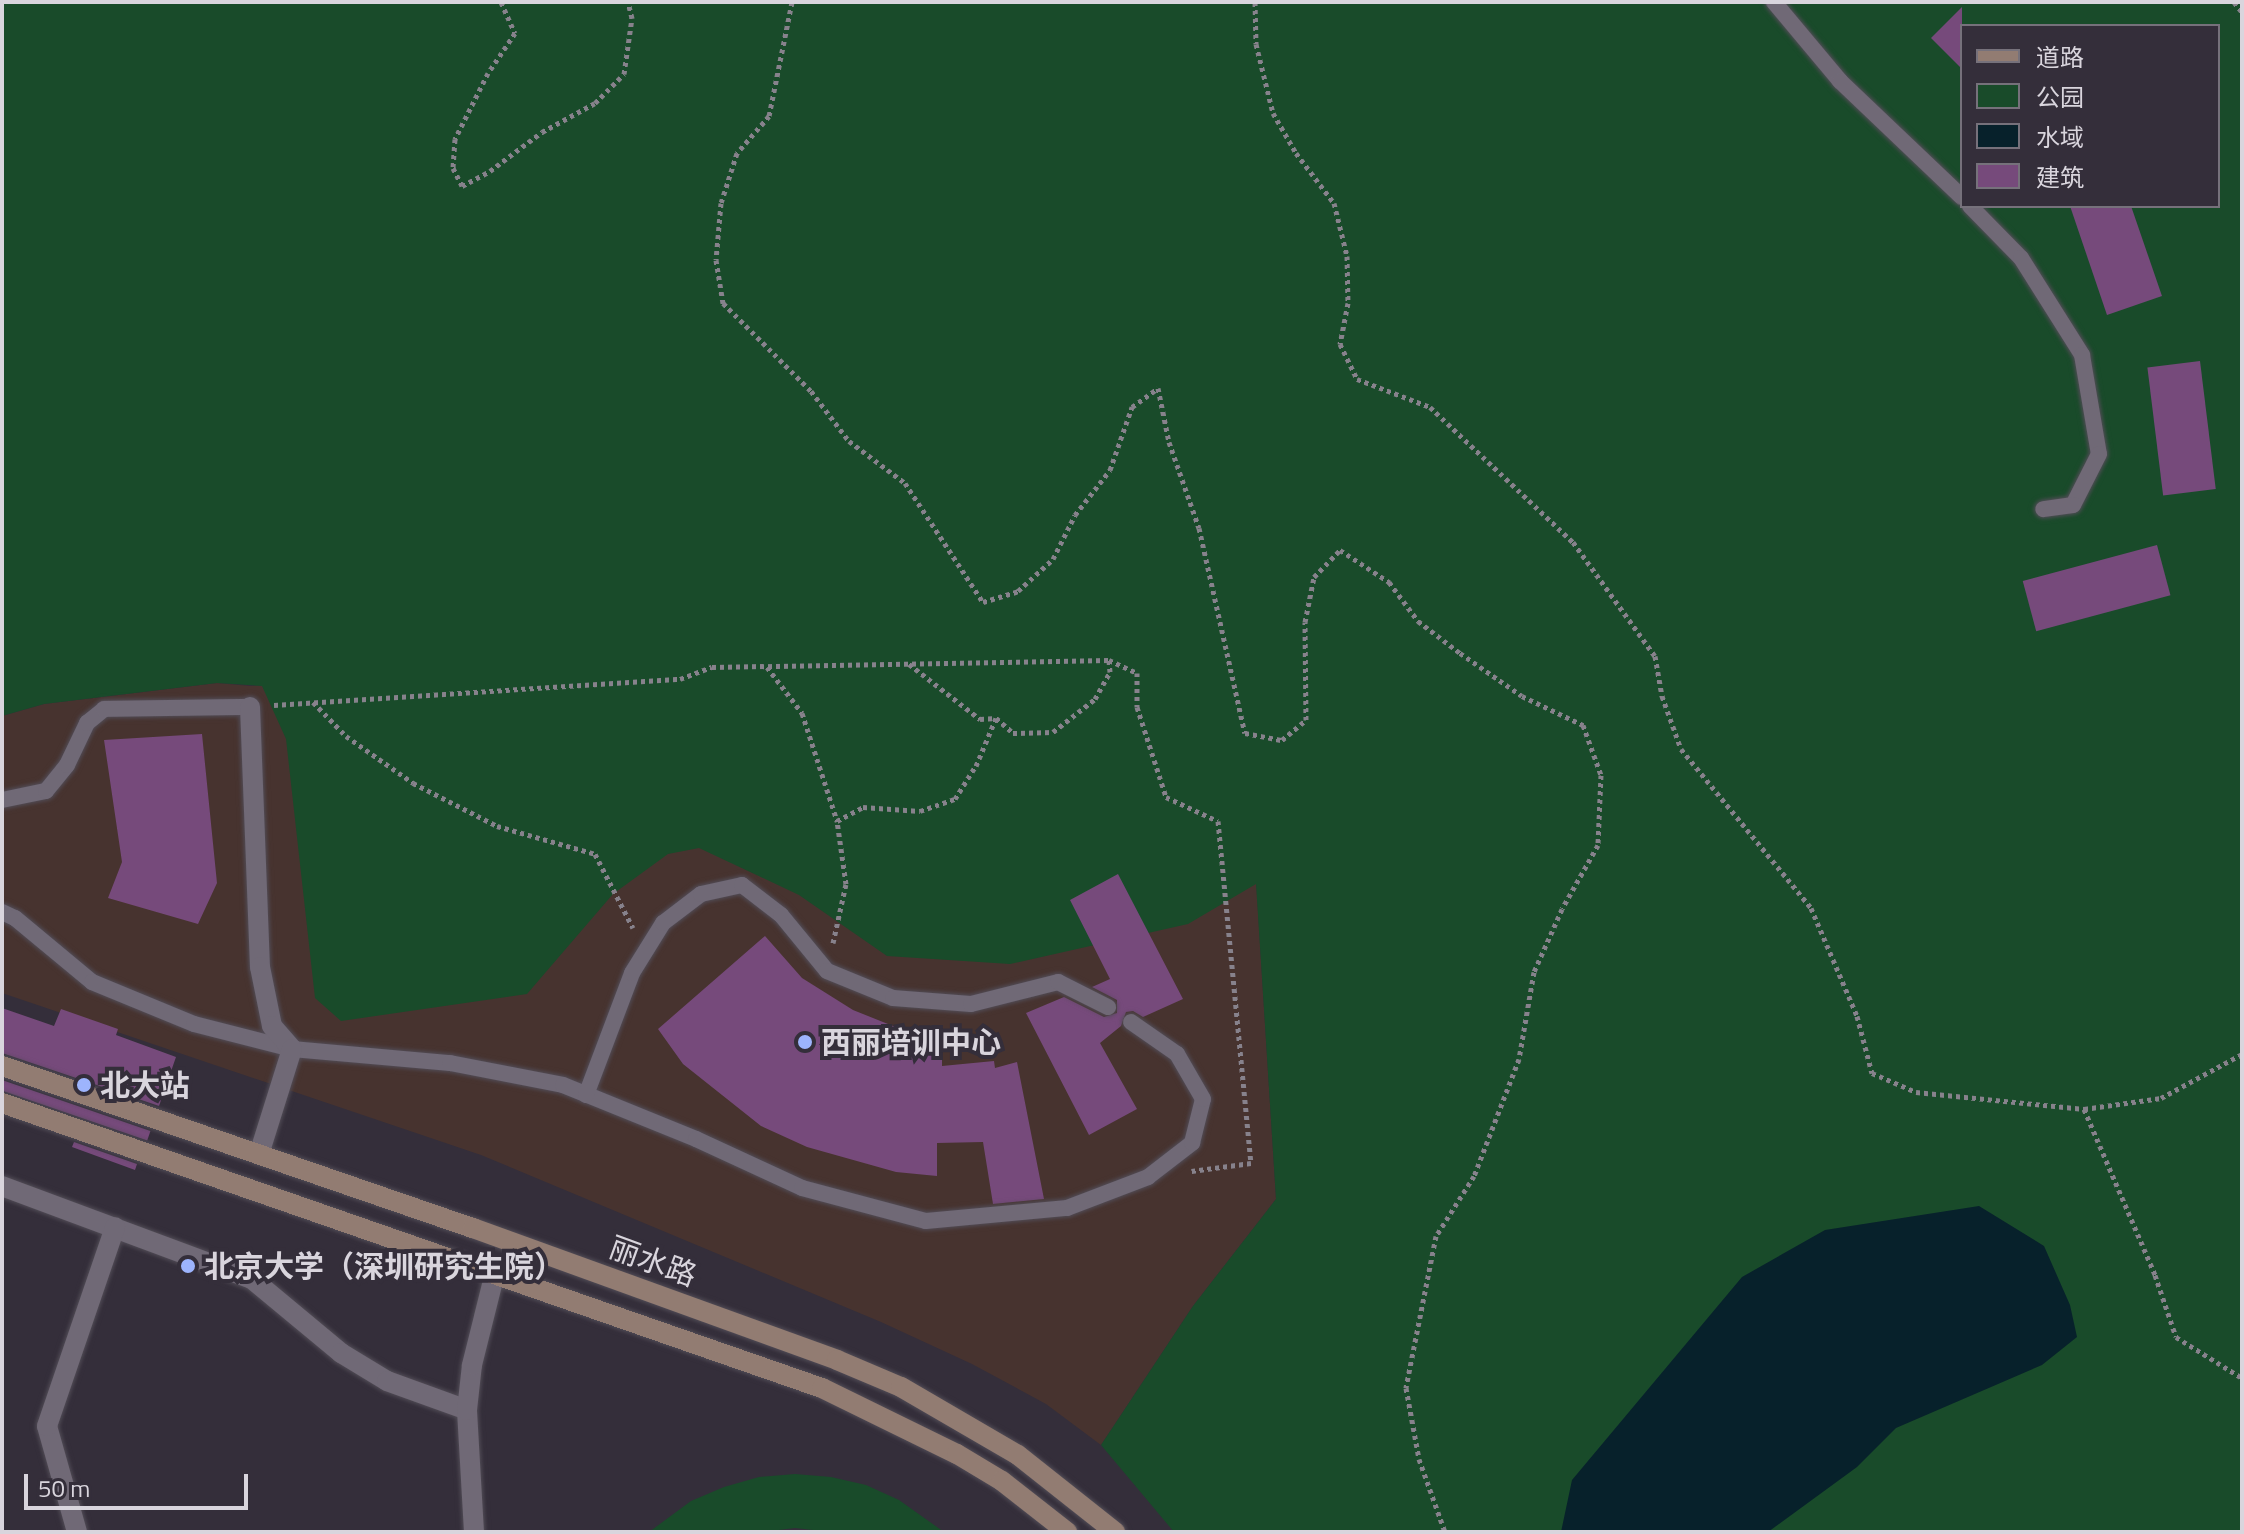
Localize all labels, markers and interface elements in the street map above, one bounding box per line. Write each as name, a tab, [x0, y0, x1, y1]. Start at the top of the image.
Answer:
legend	[1960, 24, 2220, 208]
text: 道路	[2036, 39, 2084, 75]
text: 公园	[2036, 79, 2084, 115]
text: 水域	[2036, 119, 2084, 155]
text: 建筑	[2036, 159, 2084, 195]
place label: 西丽培训中心	[821, 1024, 1001, 1060]
marker: 西丽培训中心	[796, 1033, 814, 1051]
place label: 北大站	[100, 1067, 190, 1103]
marker: 北大站	[75, 1076, 93, 1094]
street label: 丽水路	[605, 1229, 701, 1293]
place label: 北京大学（深圳研究生院）	[204, 1248, 564, 1284]
marker: 北京大学（深圳研究生院）	[179, 1257, 197, 1275]
scale bar	[28, 1458, 252, 1508]
text: 50 m	[38, 1470, 90, 1506]

